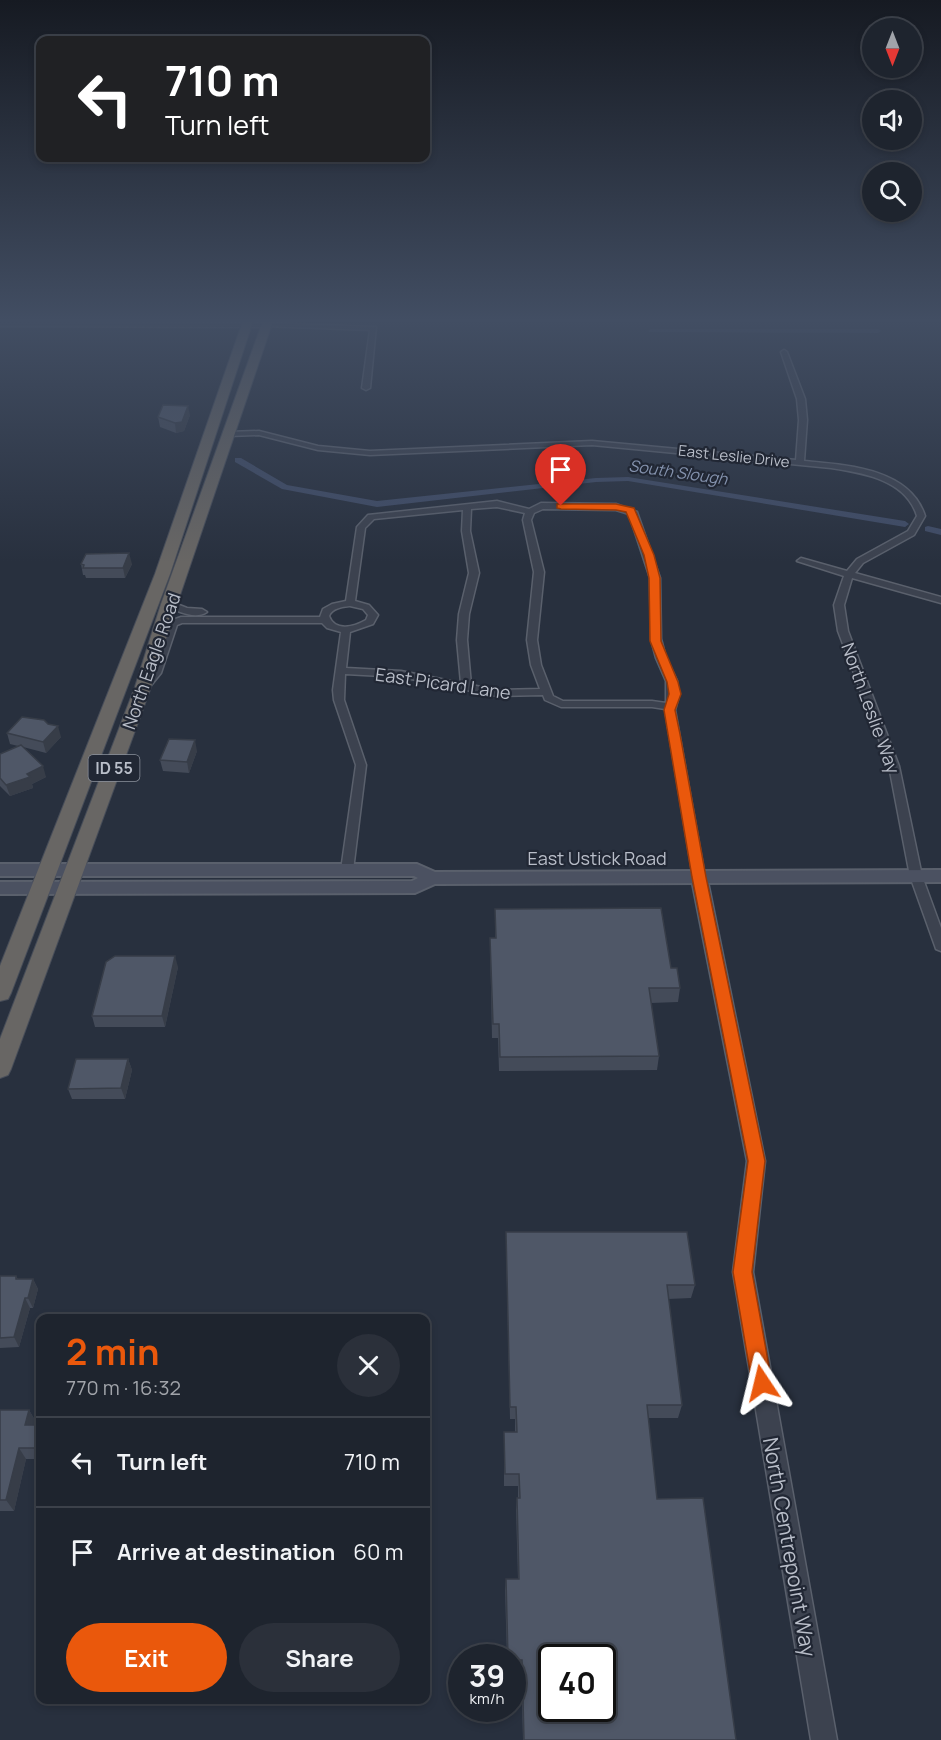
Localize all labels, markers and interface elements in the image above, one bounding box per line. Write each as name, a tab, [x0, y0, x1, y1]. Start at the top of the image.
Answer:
north arrow	[862, 18, 922, 78]
map controls	[862, 18, 922, 222]
text: 710 m	[165, 51, 280, 109]
icon: left	[66, 60, 144, 138]
button: sound	[862, 90, 922, 150]
text: Turn left	[165, 106, 269, 143]
button: search	[862, 162, 922, 222]
street label: East Leslie Drive	[677, 440, 791, 472]
pin	[535, 444, 586, 506]
icon: arrive	[544, 453, 577, 486]
water label: South Slough	[627, 454, 729, 490]
street label: North Eagle Road	[116, 590, 186, 732]
street label: North Leslie Way	[836, 639, 906, 777]
street label: East Picard Lane	[374, 662, 512, 704]
road number: ID 55	[88, 755, 140, 781]
street label: East Ustick Road	[527, 846, 667, 870]
text: 2 min	[66, 1327, 160, 1376]
button: close	[337, 1334, 400, 1397]
position arrow	[730, 1351, 794, 1415]
text: 770 m · 16:32	[66, 1374, 181, 1401]
street label: North Centrepoint Way	[757, 1435, 823, 1659]
icon: left	[66, 1446, 99, 1479]
text: Turn left	[117, 1447, 207, 1477]
text: 710 m	[344, 1447, 400, 1477]
icon: arrive	[66, 1536, 99, 1569]
text: Arrive at destination	[117, 1537, 335, 1567]
text: 60 m	[353, 1537, 404, 1567]
button: Exit	[66, 1623, 227, 1692]
button: Share	[239, 1623, 400, 1692]
speed limit sign: 40	[538, 1644, 616, 1722]
text: 39	[469, 1655, 505, 1696]
text: km/h	[470, 1688, 504, 1709]

